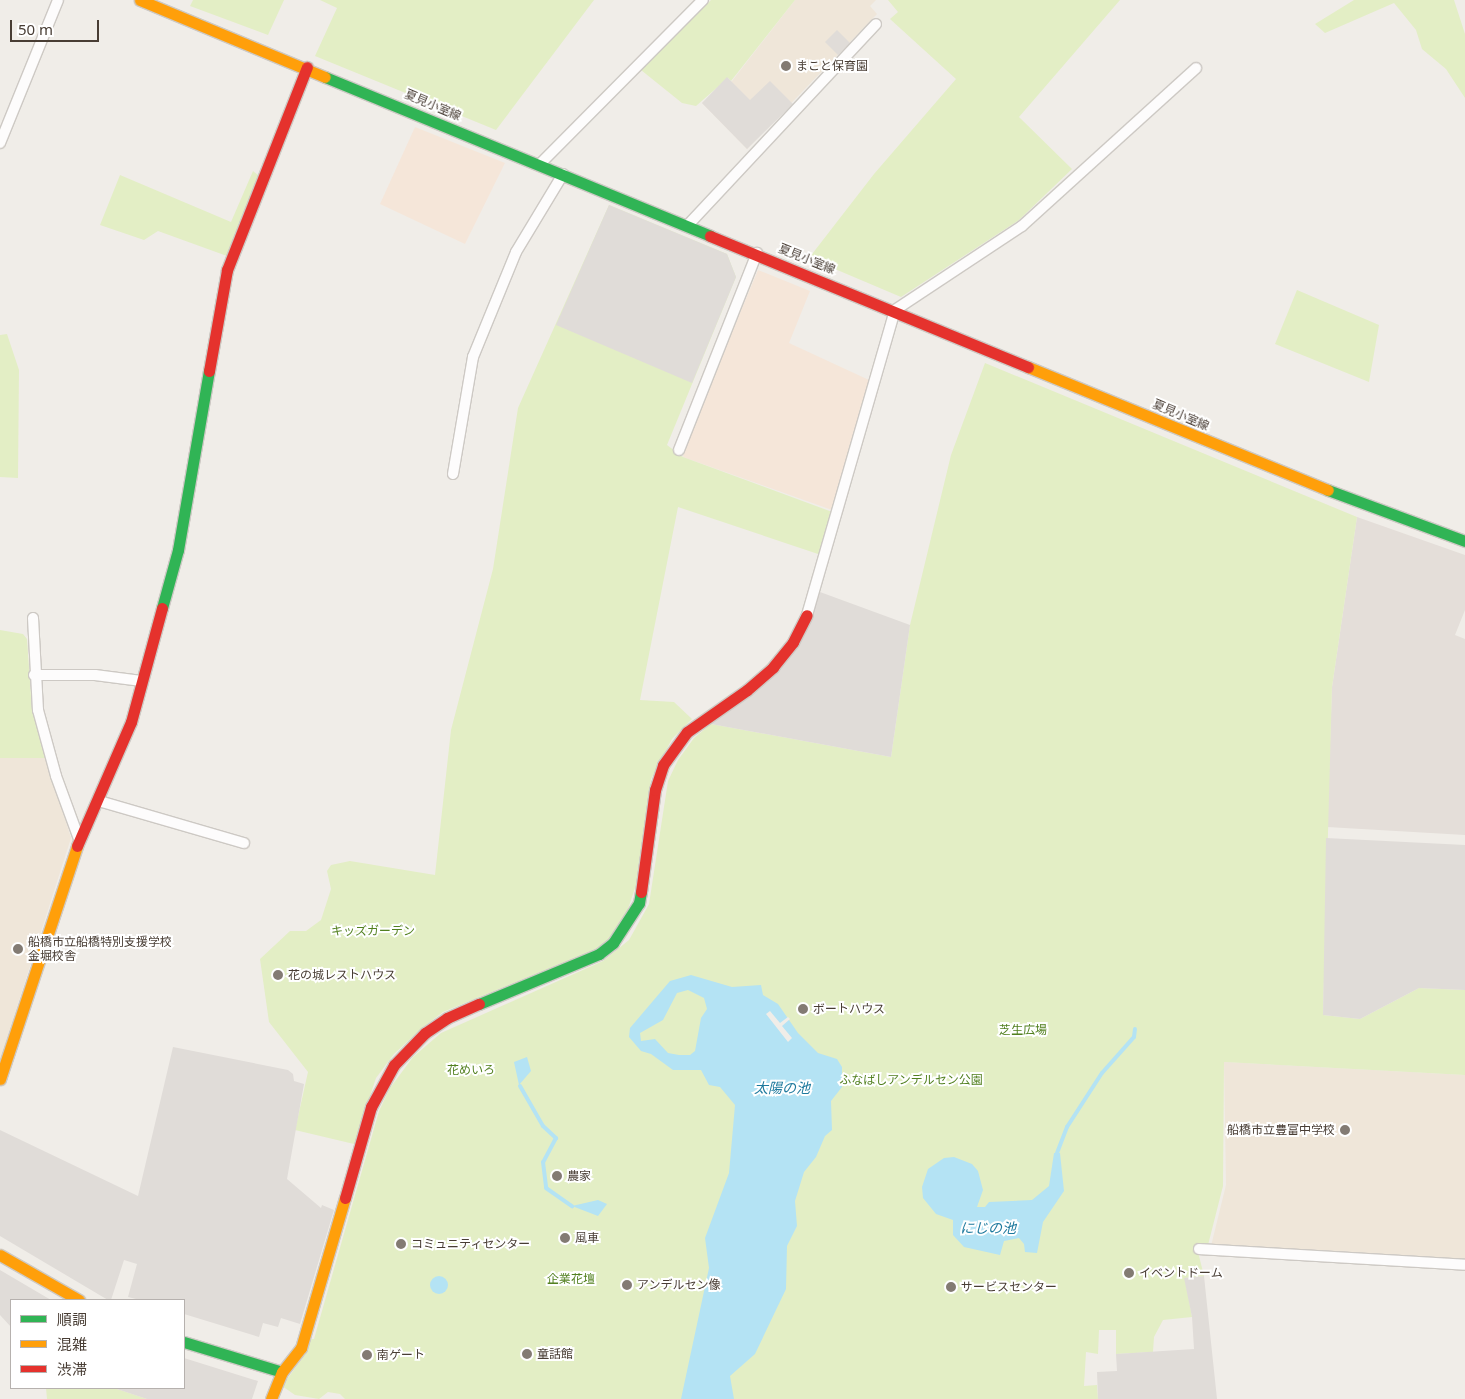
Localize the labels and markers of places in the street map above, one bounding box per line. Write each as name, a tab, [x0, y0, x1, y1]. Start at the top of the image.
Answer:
place label: まこと保育園	[796, 59, 868, 73]
marker: まこと保育園	[780, 60, 792, 72]
place label: 船橋市立船橋特別支援学校 金堀校舎	[28, 935, 172, 963]
marker: 船橋市立船橋特別支援学校 金堀校舎	[12, 943, 24, 955]
place label: 花の城レストハウス	[288, 968, 396, 982]
marker: 花の城レストハウス	[272, 969, 284, 981]
place label: ボートハウス	[813, 1002, 885, 1016]
marker: ボートハウス	[797, 1003, 809, 1015]
place label: 船橋市立豊富中学校	[1227, 1123, 1335, 1137]
marker: 船橋市立豊富中学校	[1339, 1124, 1351, 1136]
place label: 農家	[567, 1169, 591, 1183]
marker: 農家	[551, 1170, 563, 1182]
place label: 風車	[575, 1231, 599, 1245]
marker: 風車	[559, 1232, 571, 1244]
place label: コミュニティセンター	[411, 1237, 531, 1251]
marker: コミュニティセンター	[395, 1238, 407, 1250]
place label: イベントドーム	[1139, 1266, 1223, 1280]
marker: イベントドーム	[1123, 1267, 1135, 1279]
place label: アンデルセン像	[637, 1278, 721, 1292]
marker: アンデルセン像	[621, 1279, 633, 1291]
place label: サービスセンター	[961, 1280, 1057, 1294]
marker: サービスセンター	[945, 1281, 957, 1293]
place label: 童話館	[537, 1347, 573, 1361]
place label: 南ゲート	[377, 1348, 425, 1362]
marker: 童話館	[521, 1348, 533, 1360]
marker: 南ゲート	[361, 1349, 373, 1361]

